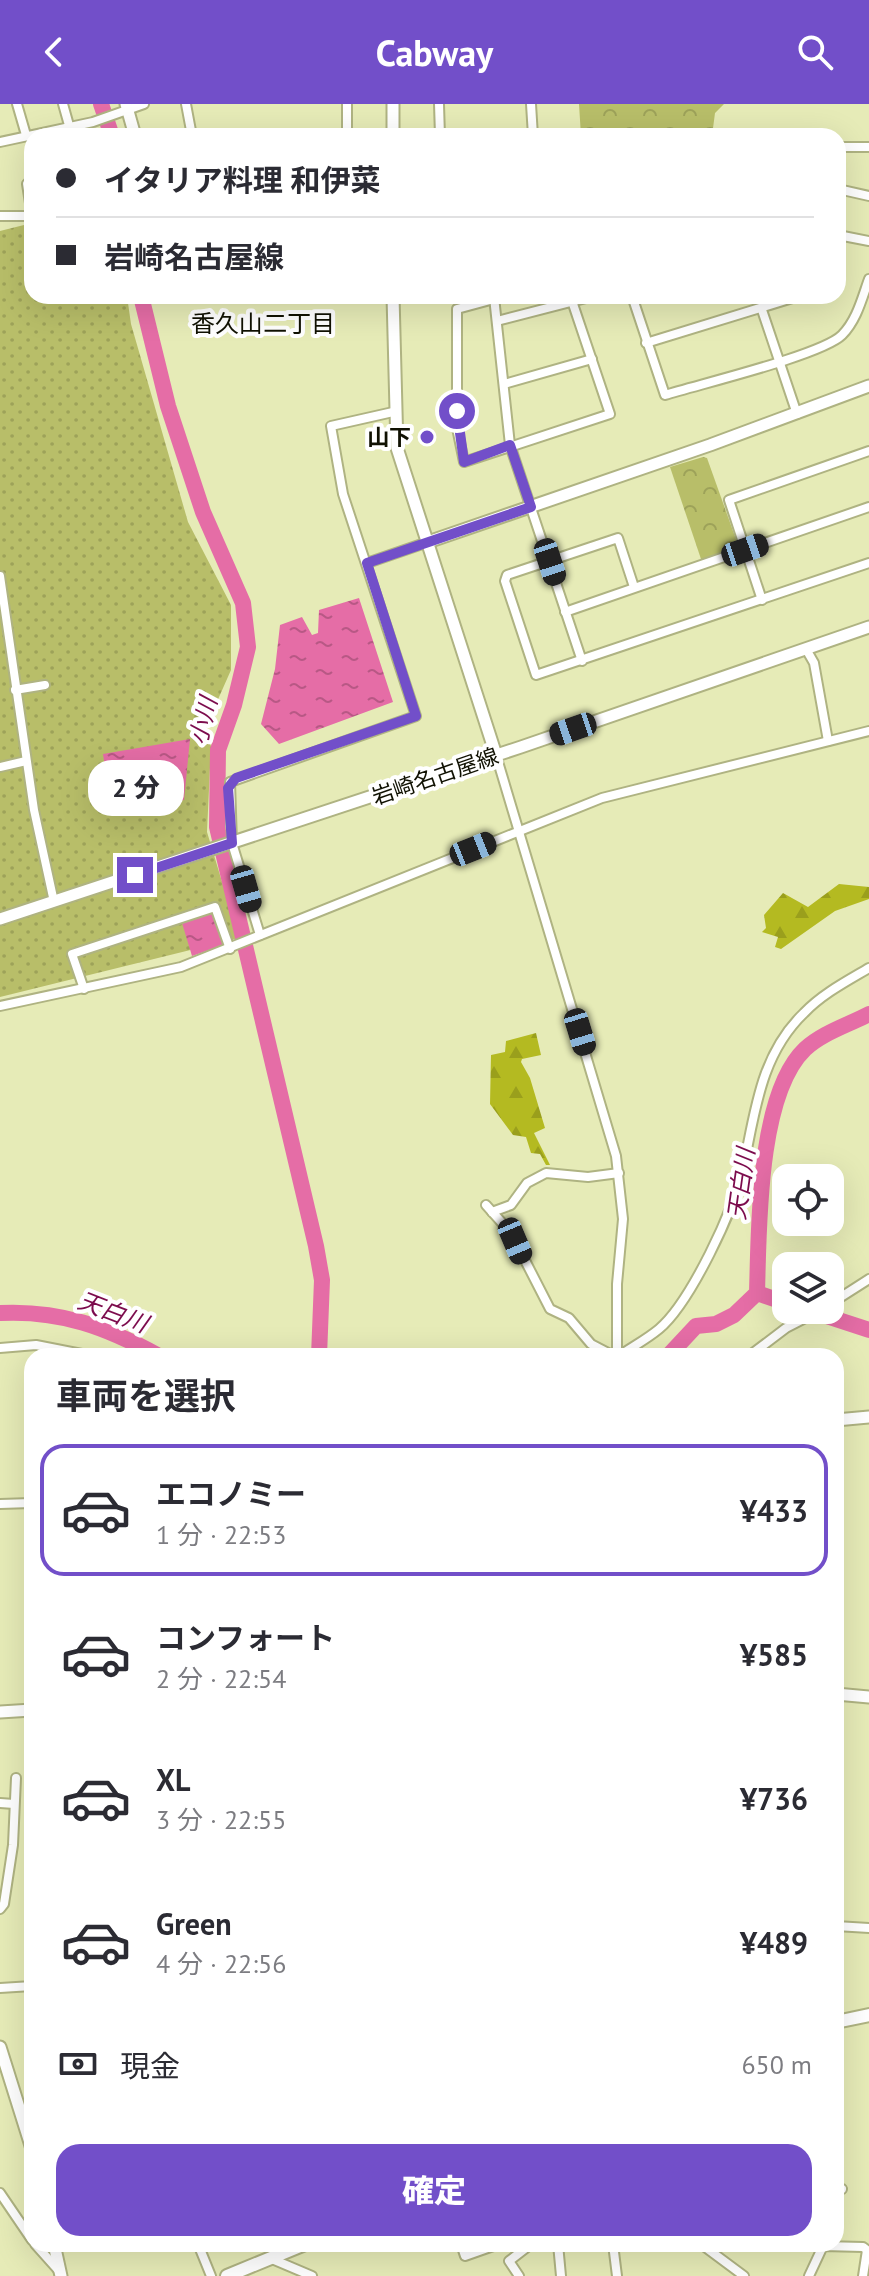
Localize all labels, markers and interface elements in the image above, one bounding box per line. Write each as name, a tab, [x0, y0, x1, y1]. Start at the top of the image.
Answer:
text: Cabway	[376, 29, 493, 76]
icon: back	[32, 30, 76, 74]
icon: search	[793, 30, 837, 74]
text: イタリア料理 和伊菜	[104, 160, 380, 199]
text: 岩崎名古屋線	[104, 237, 284, 276]
district label: 香久山二丁目	[191, 308, 335, 339]
route start	[439, 393, 475, 429]
place label: 山下	[367, 423, 411, 451]
marker: 山下	[418, 428, 436, 446]
car	[718, 531, 772, 569]
car	[531, 535, 569, 589]
water label: 小川	[182, 691, 225, 748]
car	[546, 710, 600, 748]
street label: 岩崎名古屋線	[368, 741, 502, 811]
callout: 2 分	[87, 759, 183, 815]
text: 2 分	[112, 771, 160, 804]
car	[446, 829, 500, 869]
route end	[117, 857, 153, 893]
car	[228, 863, 264, 915]
car	[562, 1006, 598, 1058]
water label: 天白川	[721, 1143, 762, 1222]
map controls	[772, 1164, 844, 1324]
button: locate	[772, 1164, 844, 1236]
car	[495, 1214, 535, 1268]
button: layers	[772, 1252, 844, 1324]
water label: 天白川	[74, 1285, 155, 1340]
text: 車両を選択	[56, 1372, 236, 1419]
icon: car	[60, 1474, 132, 1546]
text: エコノミー	[156, 1474, 306, 1513]
text: ¥433	[740, 1491, 808, 1530]
text: 1 分 · 22:53	[156, 1518, 286, 1551]
icon: car	[60, 1618, 132, 1690]
text: コンフォート	[156, 1618, 335, 1657]
text: ¥585	[740, 1635, 808, 1674]
text: 2 分 · 22:54	[156, 1662, 286, 1695]
text: XL	[156, 1760, 190, 1799]
icon: car	[60, 1762, 132, 1834]
text: ¥736	[740, 1779, 808, 1818]
text: 3 分 · 22:55	[156, 1803, 286, 1836]
text: Green	[156, 1904, 231, 1943]
icon: car	[60, 1906, 132, 1978]
text: ¥489	[740, 1923, 808, 1962]
text: 4 分 · 22:56	[156, 1947, 286, 1980]
icon: cash	[56, 2042, 100, 2086]
text: 現金	[120, 2046, 180, 2085]
text: 650 m	[741, 2048, 812, 2081]
button: 確定	[56, 2144, 812, 2236]

